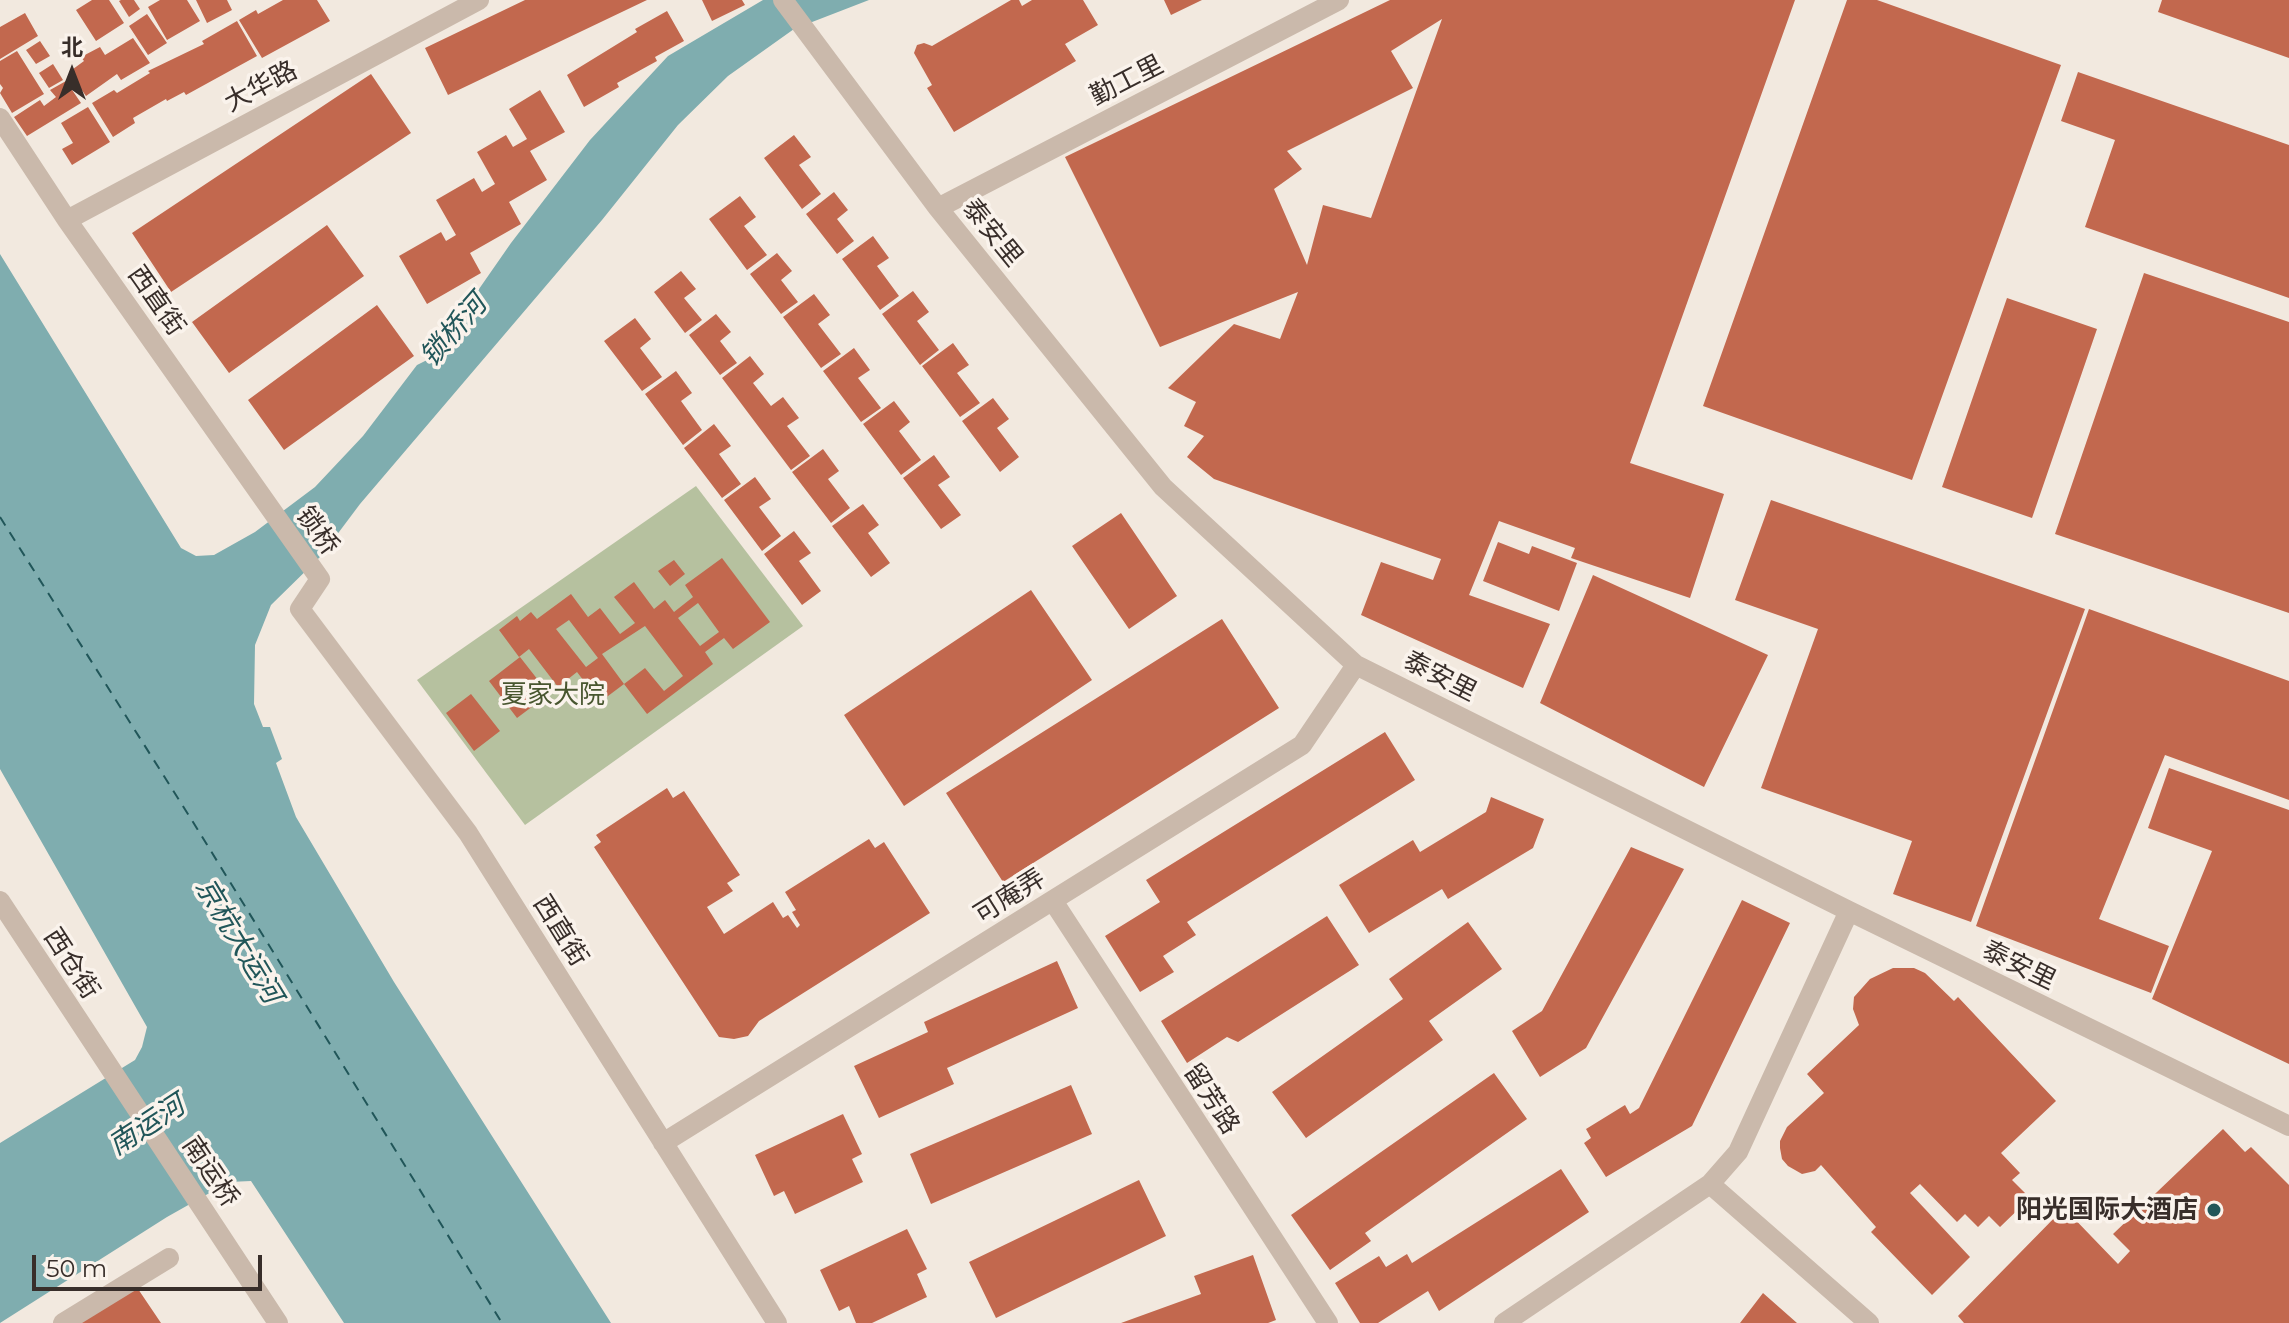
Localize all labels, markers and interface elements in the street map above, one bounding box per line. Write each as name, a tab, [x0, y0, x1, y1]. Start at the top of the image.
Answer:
north arrow	[32, 32, 112, 112]
text: 北	[61, 34, 83, 61]
street label: 勤工里	[1085, 49, 1169, 113]
street label: 大华路	[219, 55, 303, 119]
street label: 泰安里	[955, 193, 1029, 273]
street label: 西直街	[121, 260, 191, 342]
water label: 锁桥河	[414, 288, 494, 374]
street label: 锁桥	[289, 501, 345, 561]
street label: 泰安里	[1398, 645, 1482, 709]
park label: 夏家大院	[501, 679, 605, 711]
street label: 可庵弄	[969, 863, 1051, 931]
water label: 京杭大运河	[188, 872, 288, 1010]
street label: 西直街	[526, 890, 594, 972]
street label: 西仓街	[37, 923, 105, 1005]
street label: 泰安里	[1977, 935, 2061, 997]
street label: 留芳路	[1177, 1058, 1245, 1140]
water label: 南运河	[103, 1089, 191, 1163]
street label: 南运桥	[175, 1131, 245, 1213]
place label: 阳光国际大酒店	[2016, 1194, 2198, 1226]
marker: 阳光国际大酒店	[2205, 1201, 2223, 1219]
scale bar	[36, 1239, 266, 1289]
text: 50 m	[46, 1254, 107, 1283]

